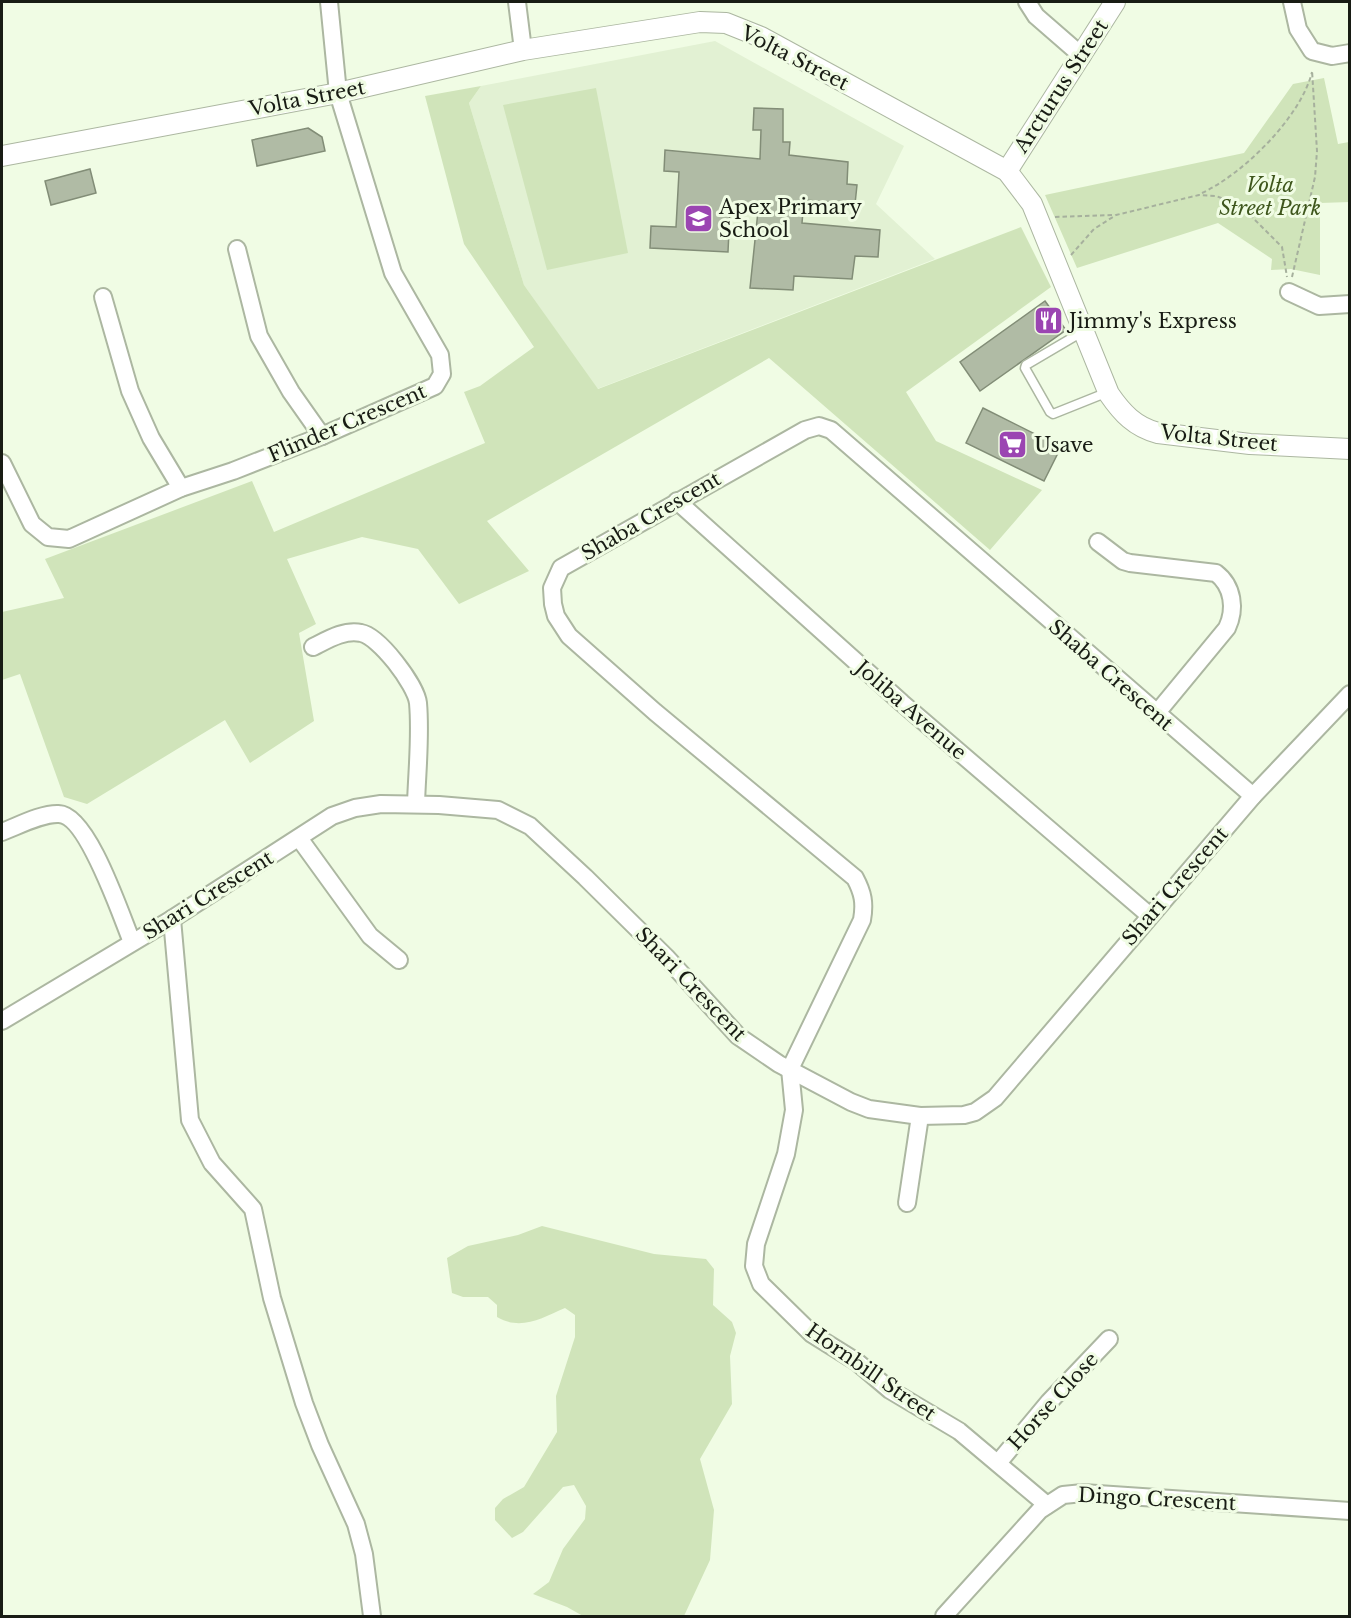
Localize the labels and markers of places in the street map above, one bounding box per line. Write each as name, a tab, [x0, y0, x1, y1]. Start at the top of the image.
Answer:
place label: Apex Primary School	[718, 195, 862, 242]
school or university icon: Apex Primary School	[682, 202, 714, 234]
restaurant icon: Jimmy's Express	[1032, 305, 1064, 337]
place label: Jimmy's Express	[1066, 309, 1237, 333]
supermarket icon: Usave	[997, 429, 1029, 461]
place label: Usave	[1034, 433, 1094, 457]

